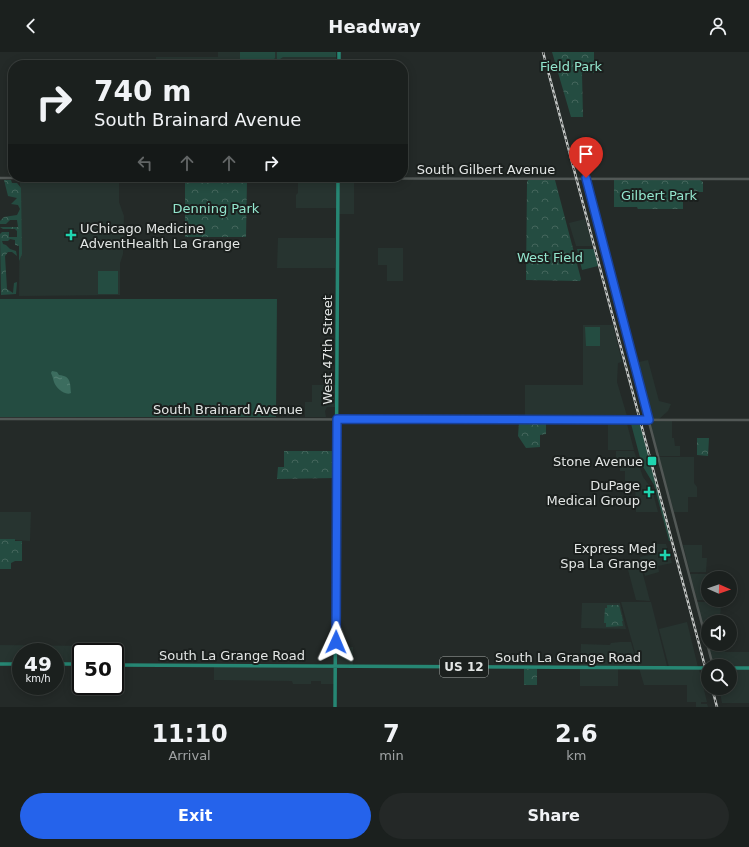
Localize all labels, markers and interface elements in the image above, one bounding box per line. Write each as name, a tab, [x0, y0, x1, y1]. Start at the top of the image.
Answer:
icon: back	[20, 15, 42, 37]
icon: person	[707, 15, 729, 37]
text: Headway	[328, 16, 421, 37]
park label: Field Park	[540, 59, 603, 74]
text: 740 m	[94, 75, 191, 108]
icon: right	[28, 76, 80, 128]
text: South Brainard Avenue	[94, 109, 301, 130]
pin	[569, 137, 603, 178]
icon: arrive	[575, 143, 597, 165]
icon: left	[134, 152, 156, 174]
icon: ahead	[176, 152, 198, 174]
icon: ahead	[218, 152, 240, 174]
icon: right	[260, 152, 282, 174]
street label: South Gilbert Avenue	[417, 162, 555, 177]
park label: Gilbert Park	[621, 188, 698, 203]
park label: Denning Park	[173, 201, 260, 216]
place label: UChicago Medicine AdventHealth La Grange	[80, 221, 240, 251]
marker: UChicago Medicine AdventHealth La Grange	[65, 229, 77, 241]
park label: West Field	[517, 250, 583, 265]
street label: West 47th Street	[320, 295, 335, 405]
street label: South Brainard Avenue	[153, 402, 303, 417]
place label: Stone Avenue	[553, 454, 643, 469]
marker: Stone Avenue	[646, 455, 658, 467]
place label: DuPage Medical Group	[546, 478, 640, 508]
marker: DuPage Medical Group	[643, 486, 655, 498]
place label: Express Med Spa La Grange	[560, 541, 656, 571]
marker: Express Med Spa La Grange	[659, 549, 671, 561]
north arrow	[701, 571, 737, 607]
map controls	[701, 571, 737, 695]
button: sound	[701, 615, 737, 651]
position arrow	[315, 621, 357, 663]
speed limit sign: 50	[72, 643, 124, 695]
street label: South La Grange Road	[159, 648, 305, 663]
street label: South La Grange Road	[495, 650, 641, 665]
text: 49	[24, 652, 52, 676]
road number: US 12	[440, 657, 488, 677]
button: search	[701, 659, 737, 695]
text: km/h	[25, 673, 51, 684]
text: 11:10	[151, 720, 228, 748]
text: 7	[383, 720, 400, 748]
text: 2.6	[555, 720, 598, 748]
text: Arrival	[168, 748, 211, 763]
text: min	[379, 748, 404, 763]
text: km	[566, 748, 586, 763]
button: Exit	[20, 793, 371, 839]
button: Share	[379, 793, 729, 839]

